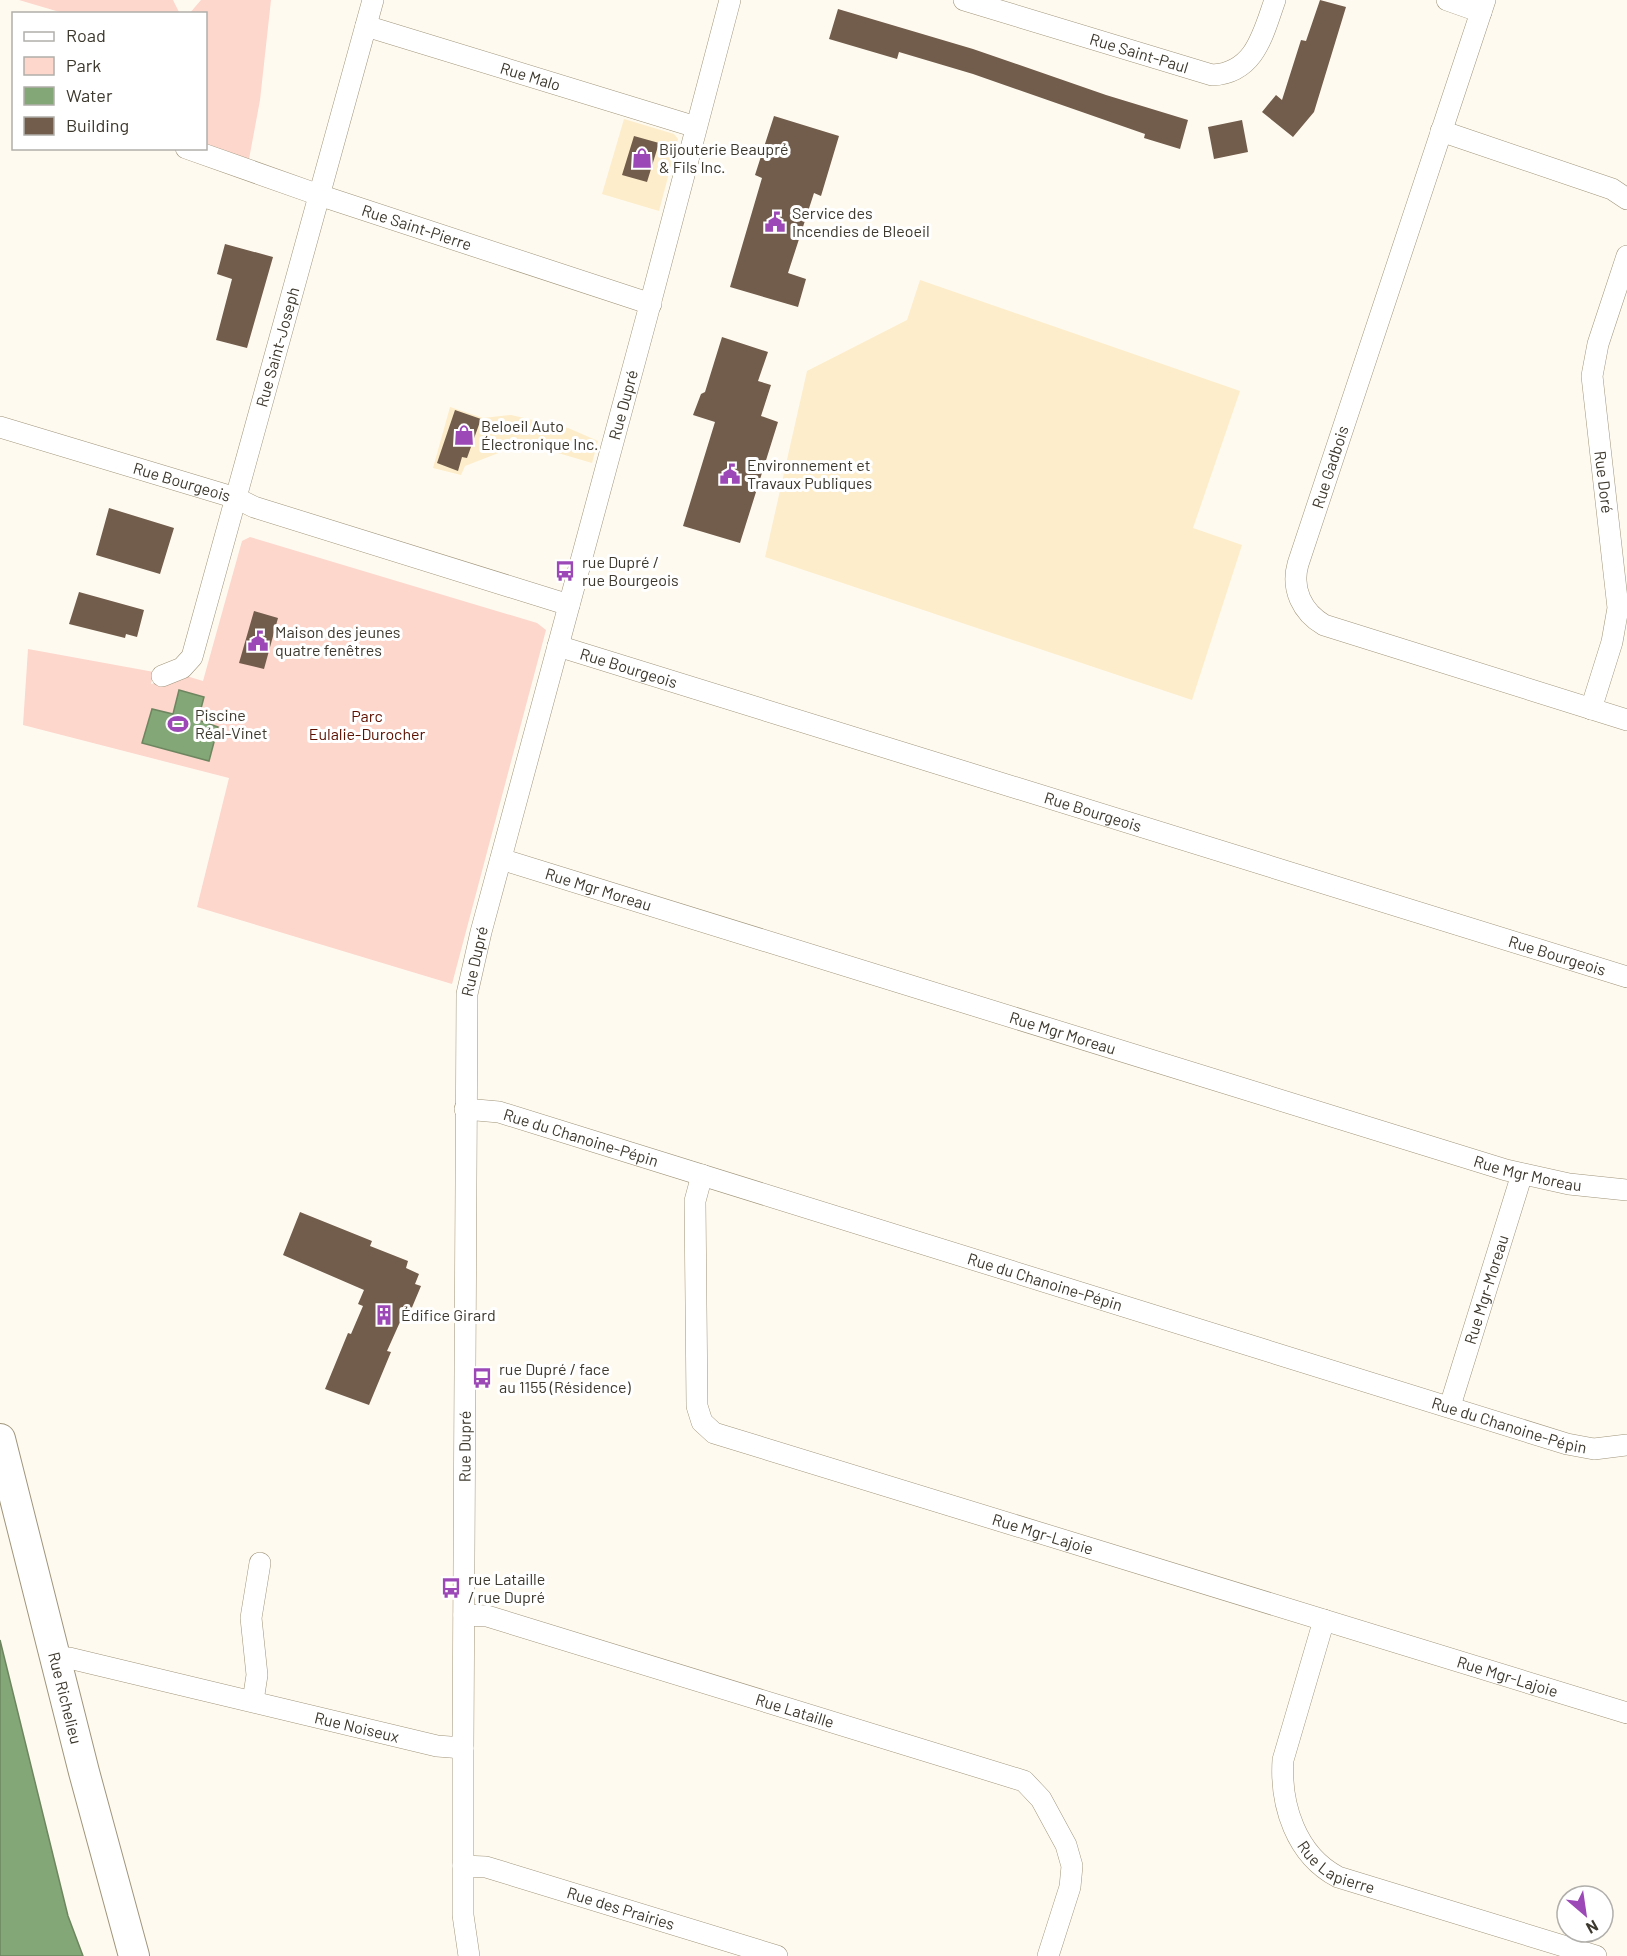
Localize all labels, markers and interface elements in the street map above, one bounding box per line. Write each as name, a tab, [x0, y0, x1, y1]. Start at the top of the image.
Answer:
legend	[12, 12, 207, 150]
text: Road	[66, 24, 106, 46]
street label: Rue Saint-Paul	[1088, 29, 1191, 76]
text: Park	[66, 54, 101, 76]
street label: Rue Malo	[498, 58, 563, 94]
text: Water	[66, 84, 113, 106]
text: Building	[66, 114, 129, 136]
place label: Bijouterie Beaupré & Fils Inc.	[659, 139, 788, 176]
shop icon: Bijouterie Beaupré & Fils Inc.	[630, 146, 654, 170]
street label: Rue Saint-Pierre	[360, 200, 474, 254]
place label: Service des Incendies de Bleoeil	[792, 203, 930, 240]
public building icon: Service des Incendies de Bleoeil	[763, 210, 787, 234]
street label: Rue Saint-Joseph	[251, 285, 303, 409]
street label: Rue Dupré	[604, 368, 641, 442]
place label: Beloeil Auto Électronique Inc.	[481, 416, 598, 453]
shop icon: Beloeil Auto Électronique Inc.	[452, 423, 476, 447]
street label: Rue Gadbois	[1307, 423, 1352, 511]
street label: Rue Doré	[1591, 450, 1618, 514]
place label: Environnement et Travaux Publiques	[747, 455, 872, 492]
street label: Rue Bourgeois	[131, 458, 233, 505]
public building icon: Environnement et Travaux Publiques	[718, 462, 742, 486]
place label: rue Dupré / rue Bourgeois	[582, 552, 679, 589]
bus stop icon: rue Dupré / rue Bourgeois	[553, 559, 577, 583]
place label: Maison des jeunes quatre fenêtres	[275, 622, 401, 659]
public building icon: Maison des jeunes quatre fenêtres	[246, 629, 270, 653]
street label: Rue Bourgeois	[578, 643, 680, 691]
place label: Piscine Réal-Vinet	[195, 705, 268, 742]
park label: Parc Eulalie-Durocher	[309, 706, 425, 743]
sports icon: Piscine Réal-Vinet	[166, 712, 190, 736]
street label: Rue Bourgeois	[1042, 787, 1144, 835]
street label: Rue Mgr Moreau	[543, 863, 654, 914]
street label: Rue Dupré	[457, 924, 491, 998]
street label: Rue Bourgeois	[1506, 931, 1608, 979]
street label: Rue Mgr Moreau	[1007, 1007, 1118, 1058]
street label: Rue du Chanoine-Pépin	[501, 1104, 661, 1170]
street label: Rue Mgr Moreau	[1472, 1151, 1583, 1194]
street label: Rue Mgr-Moreau	[1460, 1232, 1512, 1346]
street label: Rue du Chanoine-Pépin	[965, 1248, 1125, 1314]
building icon: Édifice Girard	[372, 1303, 396, 1327]
place label: Édifice Girard	[401, 1305, 496, 1324]
place label: rue Dupré / face au 1155 (Résidence)	[499, 1359, 632, 1396]
bus stop icon: rue Dupré / face au 1155 (Résidence)	[470, 1366, 494, 1390]
street label: Rue du Chanoine-Pépin	[1430, 1393, 1589, 1456]
street label: Rue Dupré	[454, 1411, 474, 1482]
street label: Rue Mgr-Lajoie	[990, 1509, 1096, 1558]
place label: rue Lataille / rue Dupré	[468, 1569, 545, 1606]
bus stop icon: rue Lataille / rue Dupré	[439, 1576, 463, 1600]
street label: Rue Richelieu	[45, 1650, 87, 1746]
street label: Rue Mgr-Lajoie	[1455, 1651, 1561, 1700]
street label: Rue Lataille	[753, 1689, 837, 1731]
street label: Rue Noiseux	[313, 1707, 401, 1746]
street label: Rue Lapierre	[1294, 1837, 1377, 1897]
street label: Rue des Prairies	[565, 1882, 677, 1933]
north arrow	[1555, 1884, 1615, 1944]
text: N	[1583, 1917, 1602, 1938]

